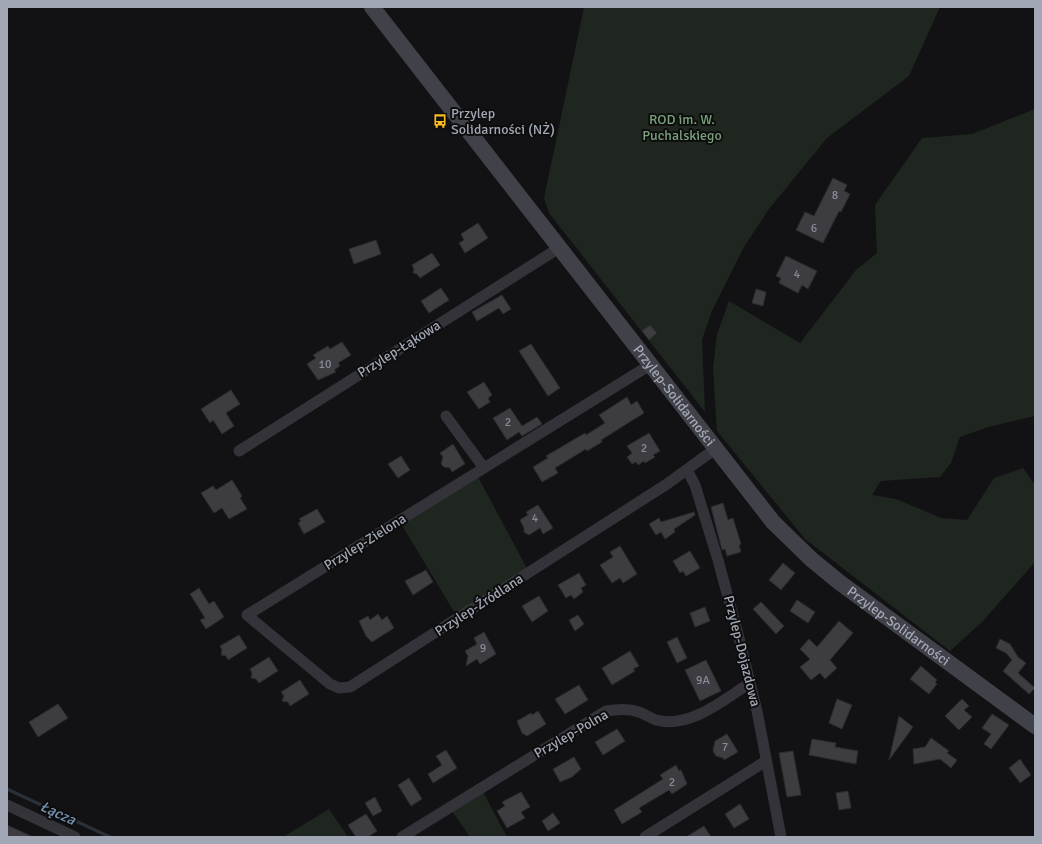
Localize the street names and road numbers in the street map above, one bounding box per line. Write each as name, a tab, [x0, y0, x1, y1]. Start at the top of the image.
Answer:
street label: Przylep-Łąkowa	[354, 317, 444, 381]
street label: Przylep-Solidarności	[630, 341, 719, 449]
street label: Przylep-Zielona	[321, 510, 409, 574]
street label: Przylep-Źródlana	[432, 570, 526, 640]
street label: Przylep-Solidarności	[844, 582, 953, 669]
street label: Przylep-Dojazdowa	[720, 594, 764, 708]
street label: Przylep-Polna	[531, 706, 611, 762]

